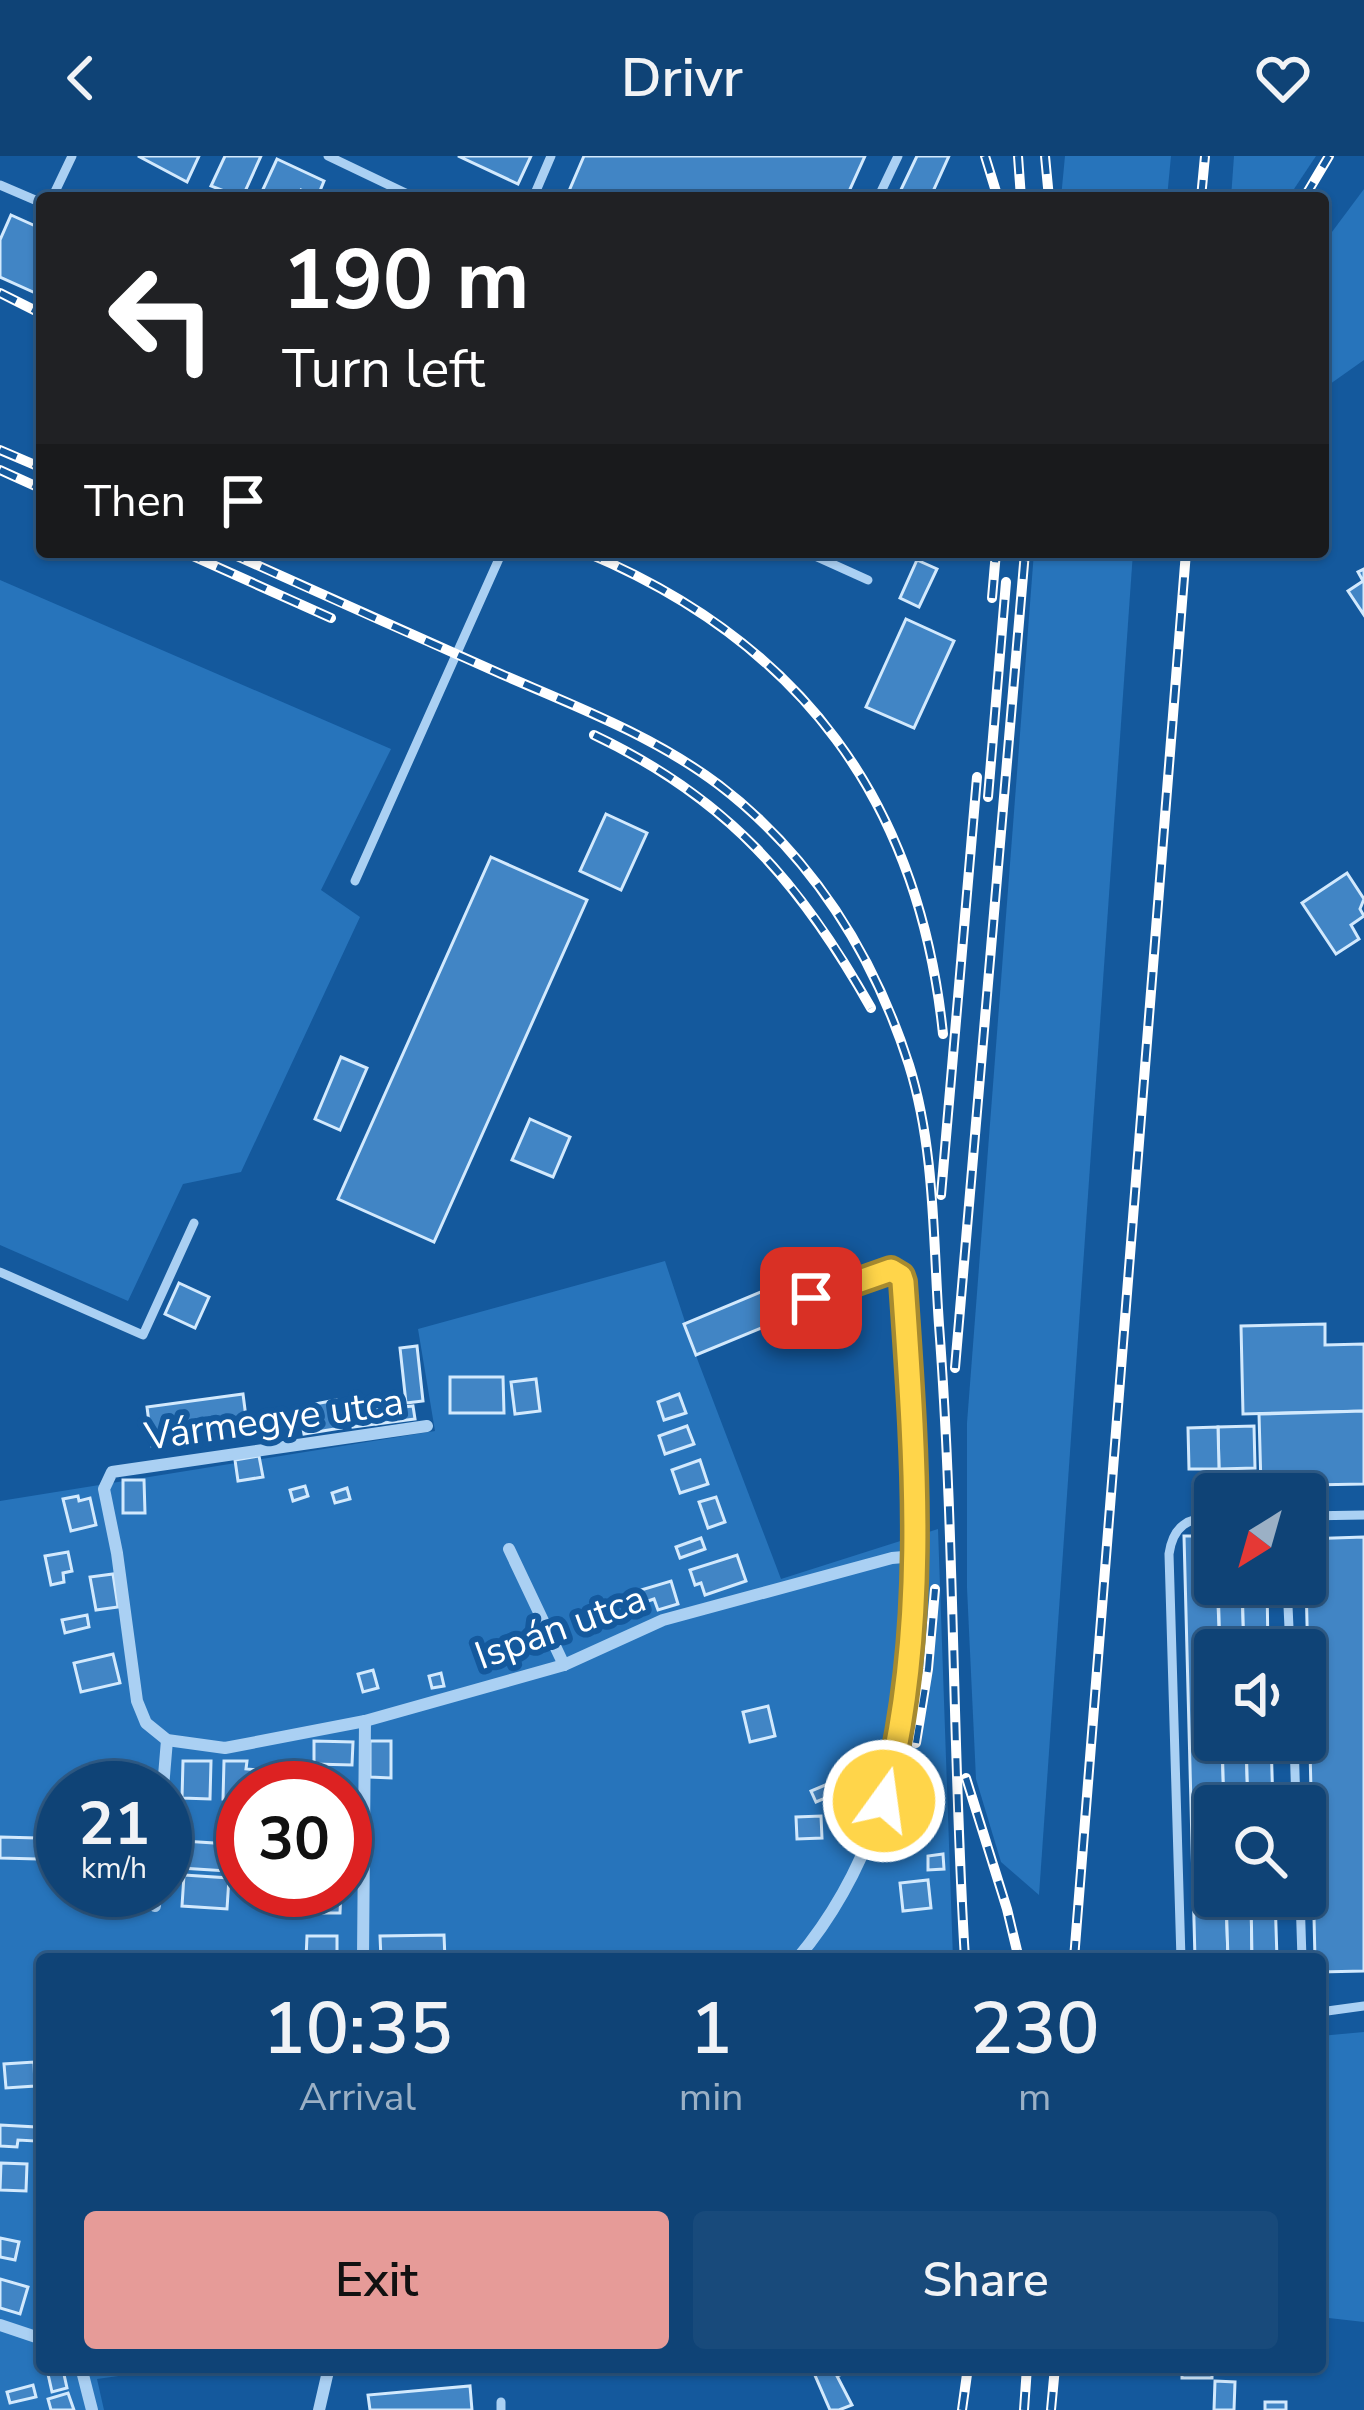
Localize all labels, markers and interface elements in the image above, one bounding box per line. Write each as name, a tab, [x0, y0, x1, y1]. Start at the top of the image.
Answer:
text: Drivr	[621, 41, 743, 115]
icon: back	[48, 45, 114, 111]
icon: heart	[1250, 45, 1316, 111]
text: 190 m	[282, 223, 530, 338]
icon: left	[84, 240, 240, 396]
text: Turn left	[282, 332, 485, 406]
icon: arrive	[210, 468, 276, 534]
text: Then	[84, 471, 186, 532]
pin	[760, 1247, 862, 1349]
icon: arrive	[778, 1265, 844, 1331]
street label: Vármegye utca	[140, 1375, 407, 1464]
north arrow	[1194, 1473, 1326, 1605]
map controls	[1194, 1473, 1326, 1917]
street label: Ispán utca	[468, 1572, 653, 1683]
button: sound	[1194, 1629, 1326, 1761]
position arrow	[821, 1738, 947, 1864]
speed limit sign: 30	[216, 1761, 372, 1917]
text: 21	[78, 1783, 150, 1865]
button: search	[1194, 1785, 1326, 1917]
text: km/h	[81, 1848, 147, 1889]
text: 10:35	[262, 1980, 452, 2078]
text: 1	[690, 1980, 733, 2078]
text: 230	[970, 1980, 1099, 2078]
text: Arrival	[299, 2071, 416, 2124]
text: min	[679, 2071, 743, 2124]
text: m	[1018, 2071, 1051, 2124]
button: Exit	[84, 2211, 669, 2349]
button: Share	[693, 2211, 1278, 2349]

